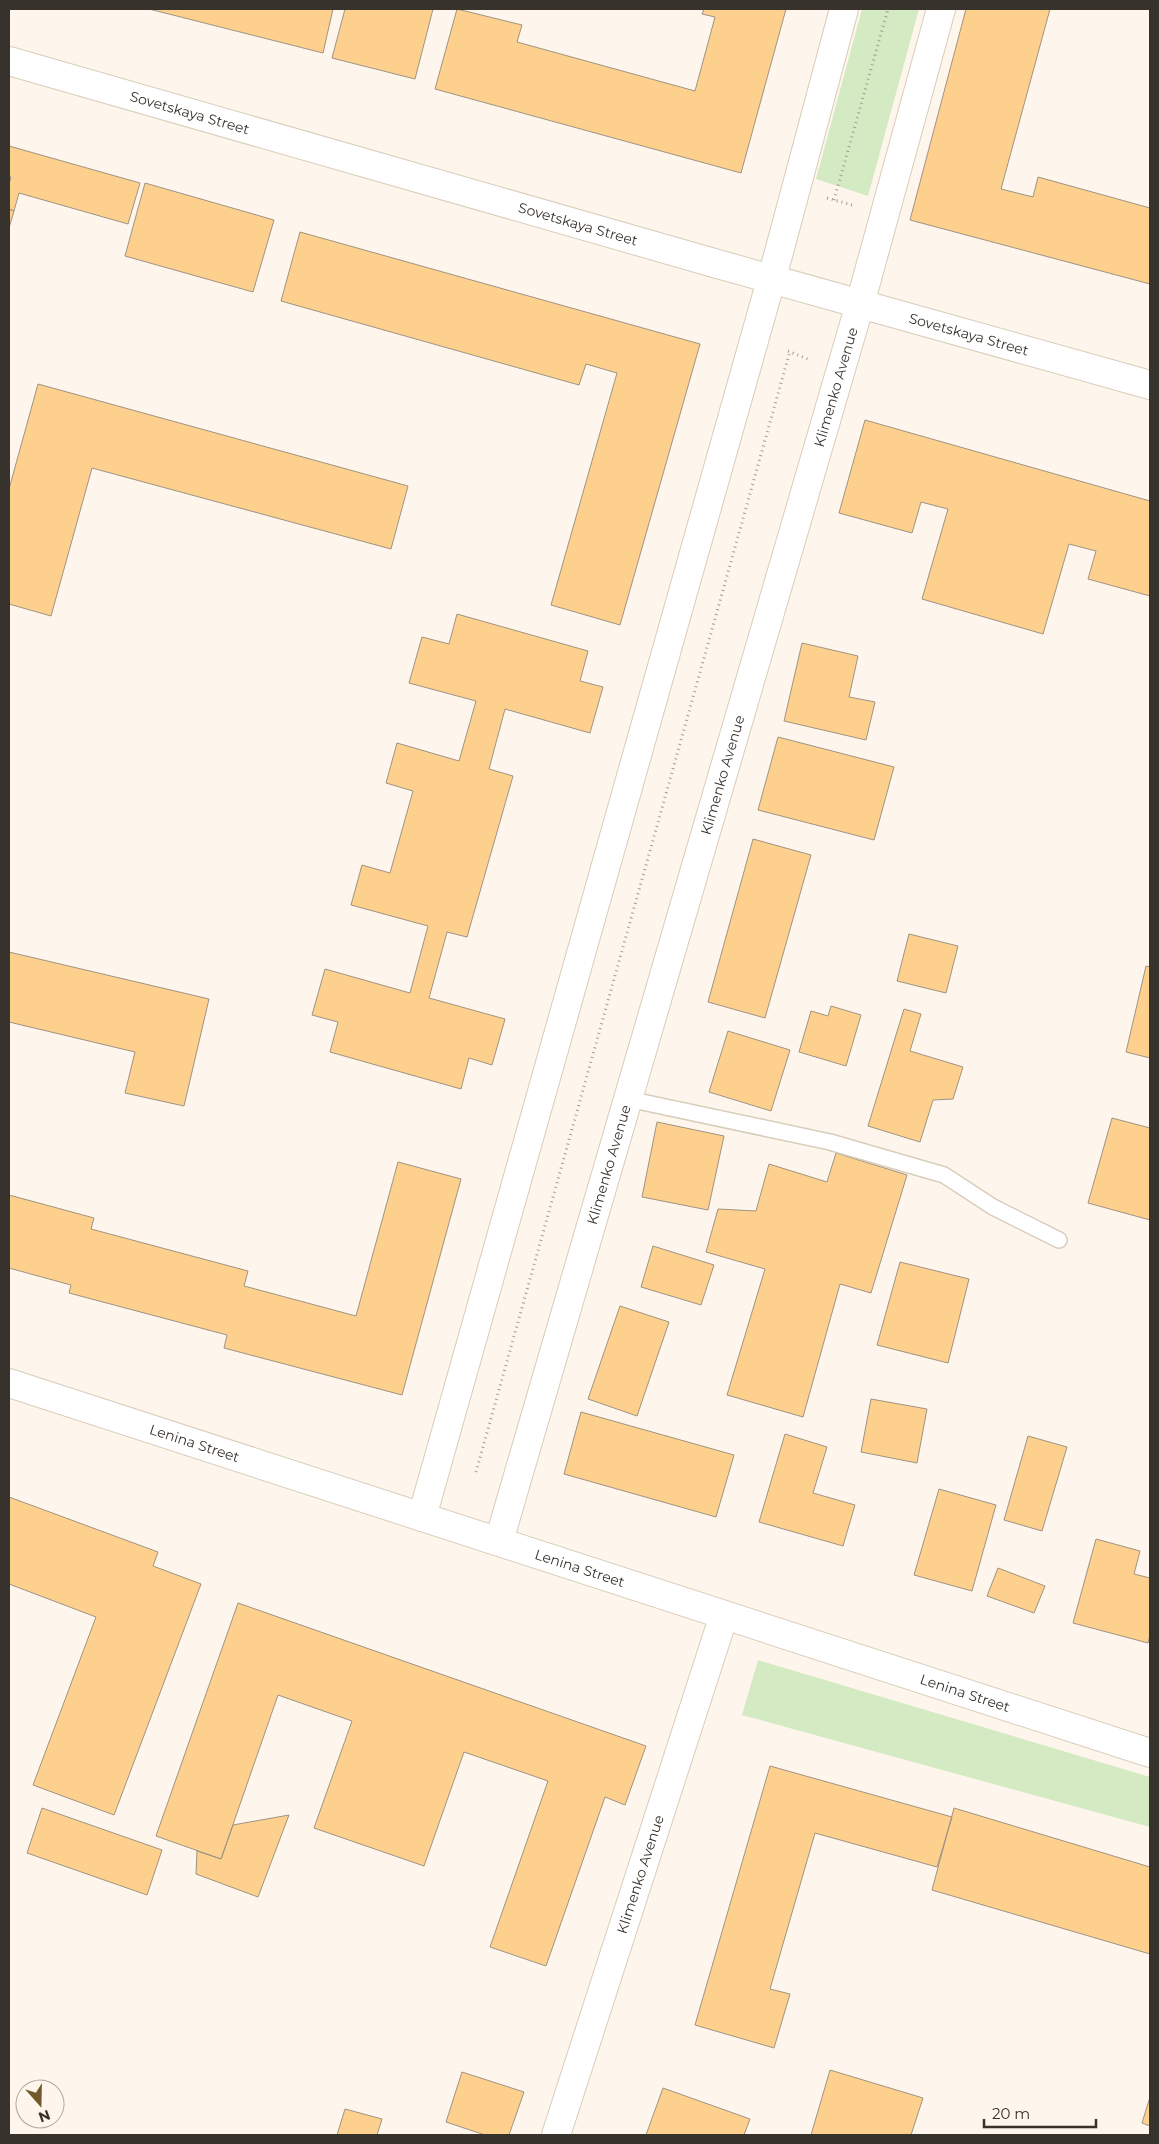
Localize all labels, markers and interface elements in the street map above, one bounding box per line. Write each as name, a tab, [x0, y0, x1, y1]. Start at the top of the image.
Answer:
street label: Sovetskaya Street	[128, 87, 252, 139]
street label: Sovetskaya Street	[516, 198, 640, 250]
street label: Sovetskaya Street	[907, 309, 1031, 360]
street label: Klimenko Avenue	[810, 325, 862, 449]
street label: Klimenko Avenue	[697, 713, 749, 837]
street label: Klimenko Avenue	[583, 1103, 635, 1227]
street label: Lenina Street	[147, 1420, 242, 1466]
street label: Lenina Street	[532, 1545, 627, 1591]
street label: Lenina Street	[918, 1670, 1013, 1716]
street label: Klimenko Avenue	[613, 1813, 668, 1936]
north arrow	[15, 2079, 65, 2129]
scale bar	[984, 2096, 1096, 2128]
text: 20 m	[992, 2104, 1030, 2123]
text: N	[36, 2106, 53, 2127]

